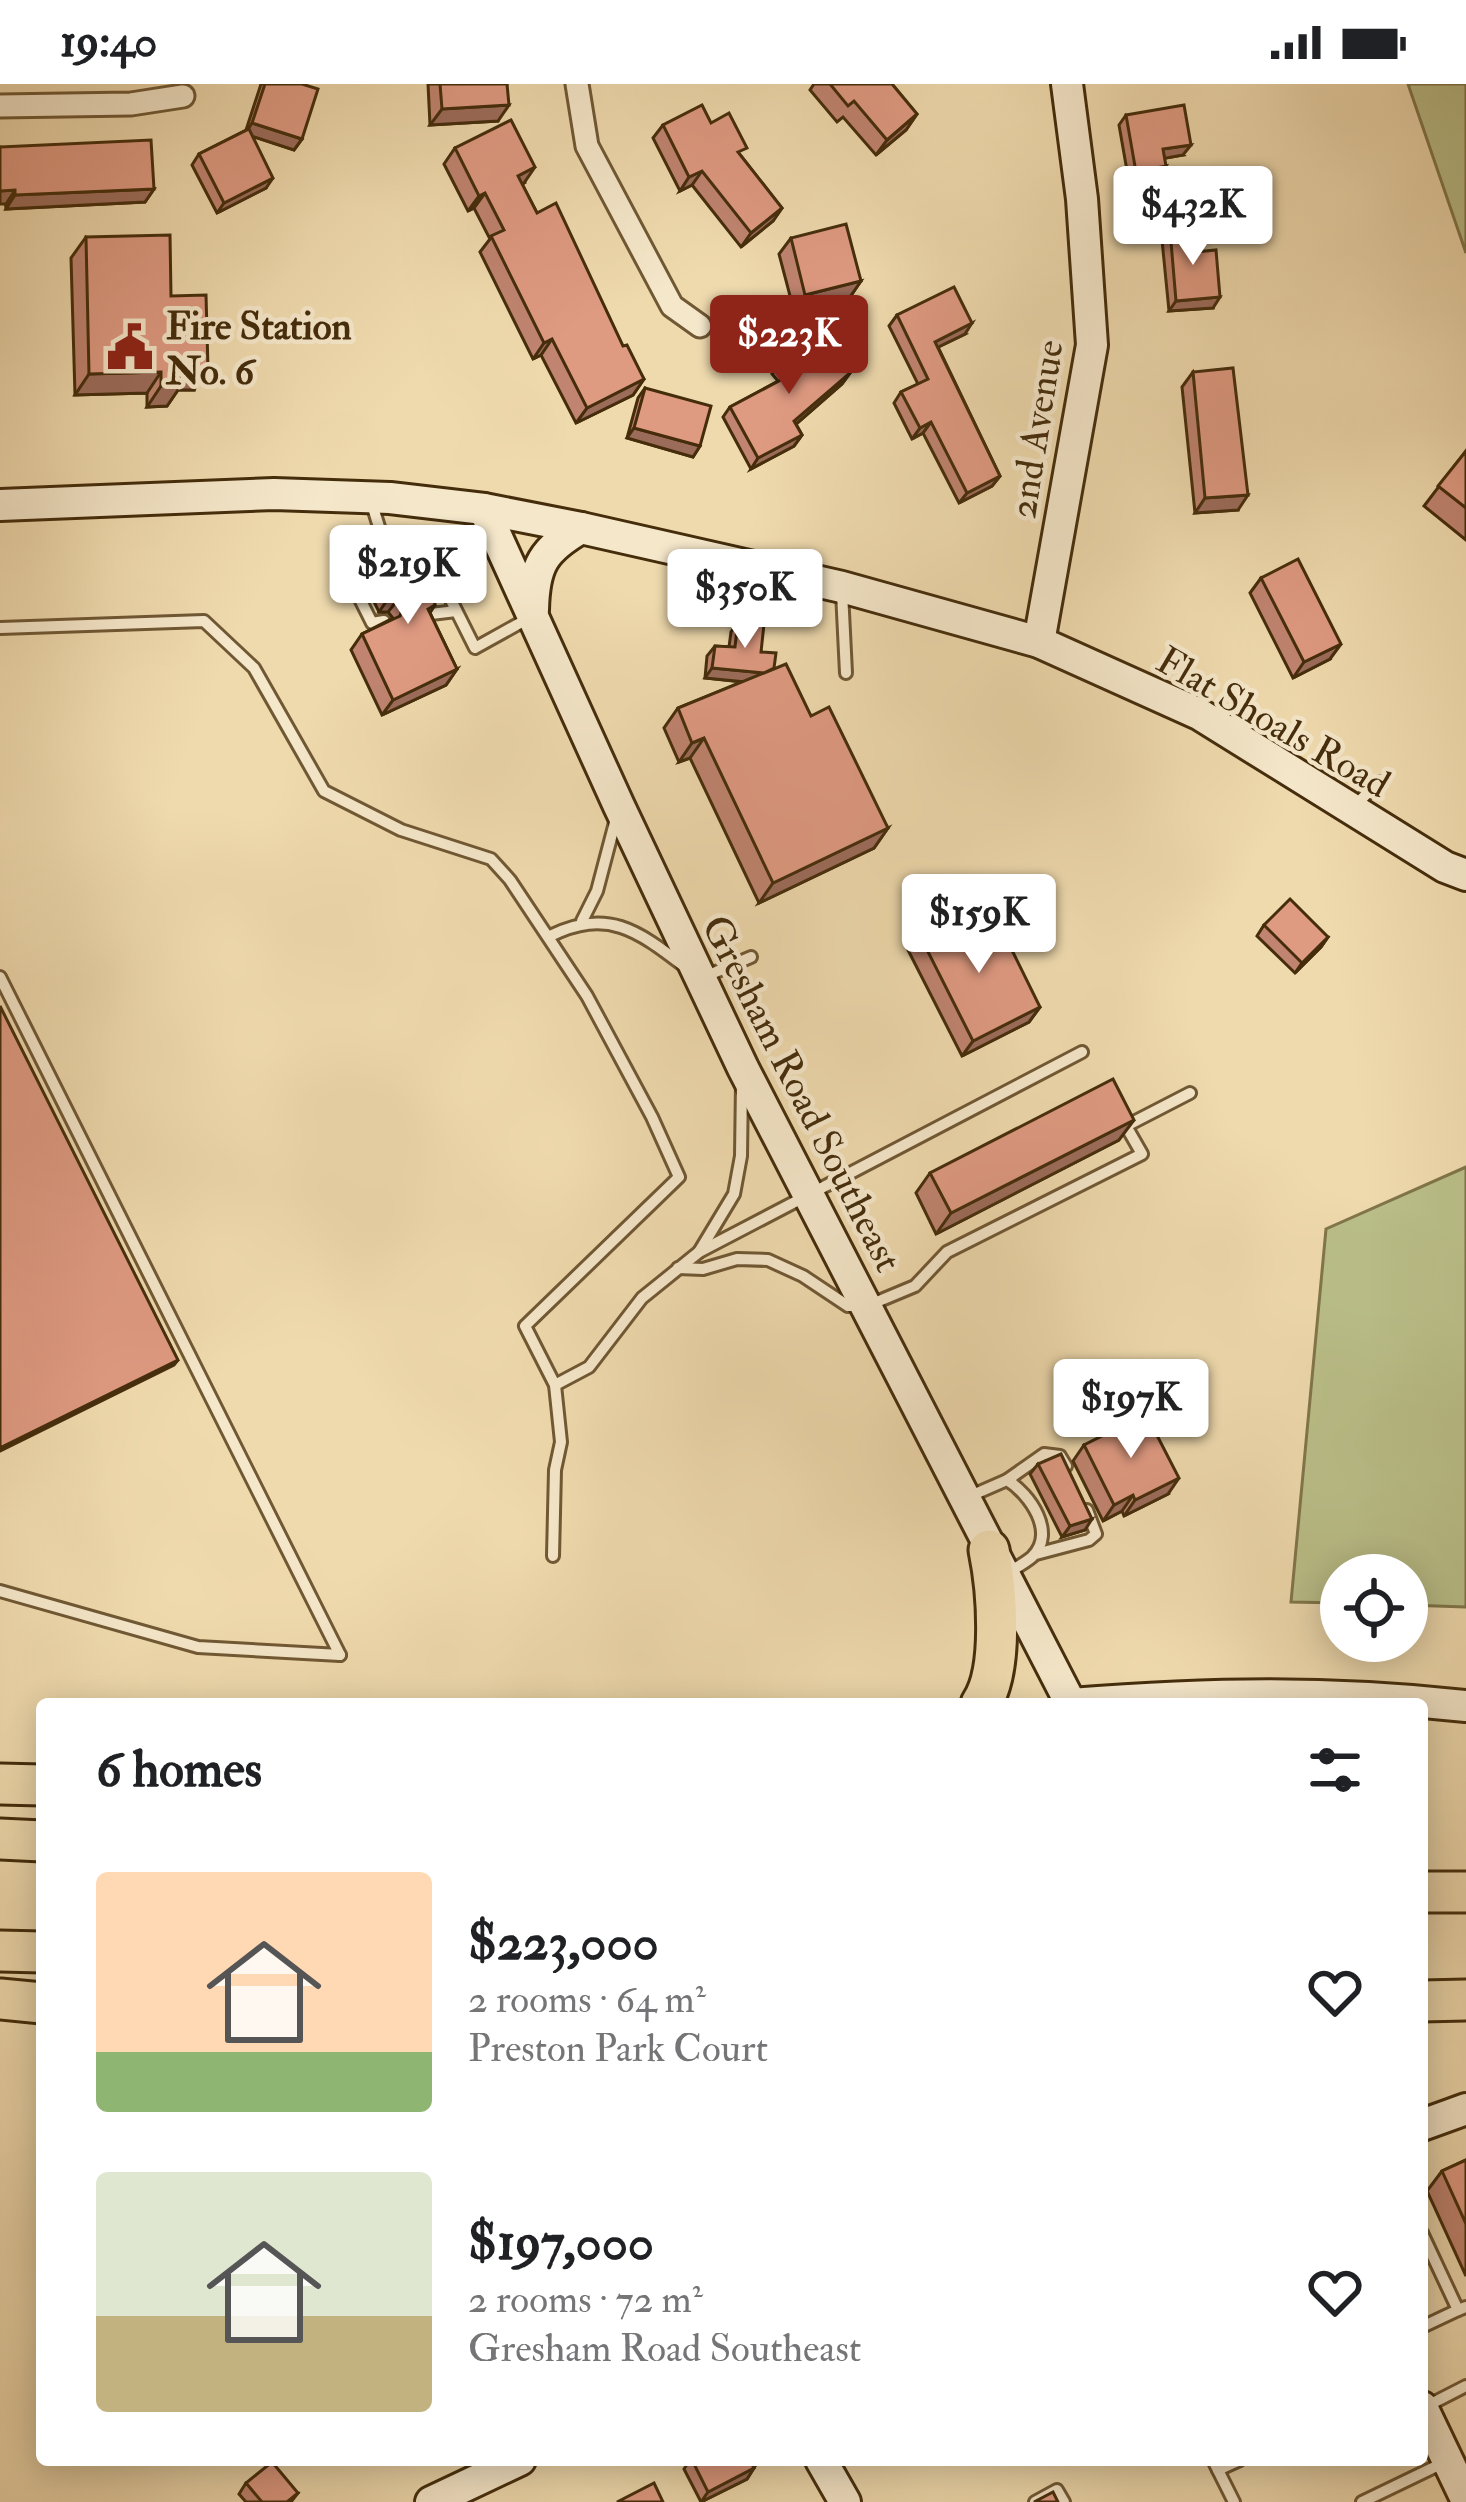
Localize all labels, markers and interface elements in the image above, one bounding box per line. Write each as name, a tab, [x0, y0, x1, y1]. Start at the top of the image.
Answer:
text: 19:40	[60, 14, 157, 70]
pin: $432K	[1109, 166, 1277, 268]
text: $432K	[1140, 180, 1246, 229]
pin: $223K	[705, 295, 873, 397]
place label: Fire Station No. 6	[165, 302, 352, 396]
text: $223K	[737, 309, 841, 358]
public building icon: Fire Station No. 6	[105, 322, 155, 372]
street label: 2nd Avenue	[998, 336, 1075, 522]
pin: $219K	[324, 525, 492, 627]
text: $219K	[357, 539, 459, 588]
pin: $350K	[661, 549, 829, 651]
text: $350K	[694, 563, 796, 612]
street label: Flat Shoals Road	[1148, 636, 1399, 809]
pin: $159K	[895, 874, 1063, 976]
text: $159K	[929, 888, 1029, 937]
street label: Gresham Road Southeast	[691, 907, 913, 1280]
pin: $197K	[1047, 1359, 1215, 1461]
text: $197K	[1081, 1373, 1182, 1422]
map controls	[1320, 1554, 1428, 1662]
button: locate	[1320, 1554, 1428, 1662]
icon: filters	[1302, 1737, 1368, 1803]
text: 6 homes	[96, 1738, 262, 1802]
text: $223,000	[468, 1911, 659, 1975]
icon: home	[192, 1920, 336, 2064]
icon: heart	[1302, 1959, 1368, 2025]
text: 2 rooms · 64 m²	[468, 1975, 706, 2024]
text: Preston Park Court	[468, 2024, 768, 2073]
text: $197,000	[468, 2211, 654, 2275]
icon: home	[192, 2220, 336, 2364]
icon: heart	[1302, 2259, 1368, 2325]
text: 2 rooms · 72 m²	[468, 2275, 703, 2324]
text: Gresham Road Southeast	[468, 2324, 861, 2373]

